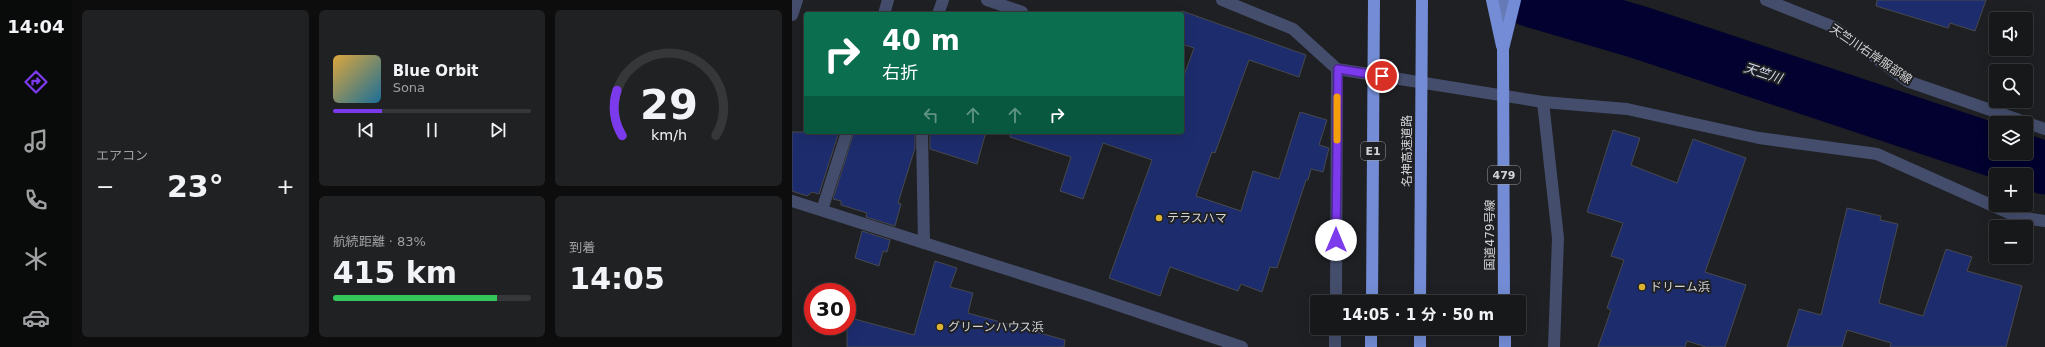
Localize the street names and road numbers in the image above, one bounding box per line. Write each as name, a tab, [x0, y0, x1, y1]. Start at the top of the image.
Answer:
street label: 天竺川右岸服部線	[1827, 21, 1915, 87]
street label: 名神高速道路	[1400, 115, 1414, 187]
road number: E1	[1361, 142, 1385, 160]
road number: 479	[1488, 166, 1520, 184]
street label: 国道479号線	[1483, 200, 1497, 270]

